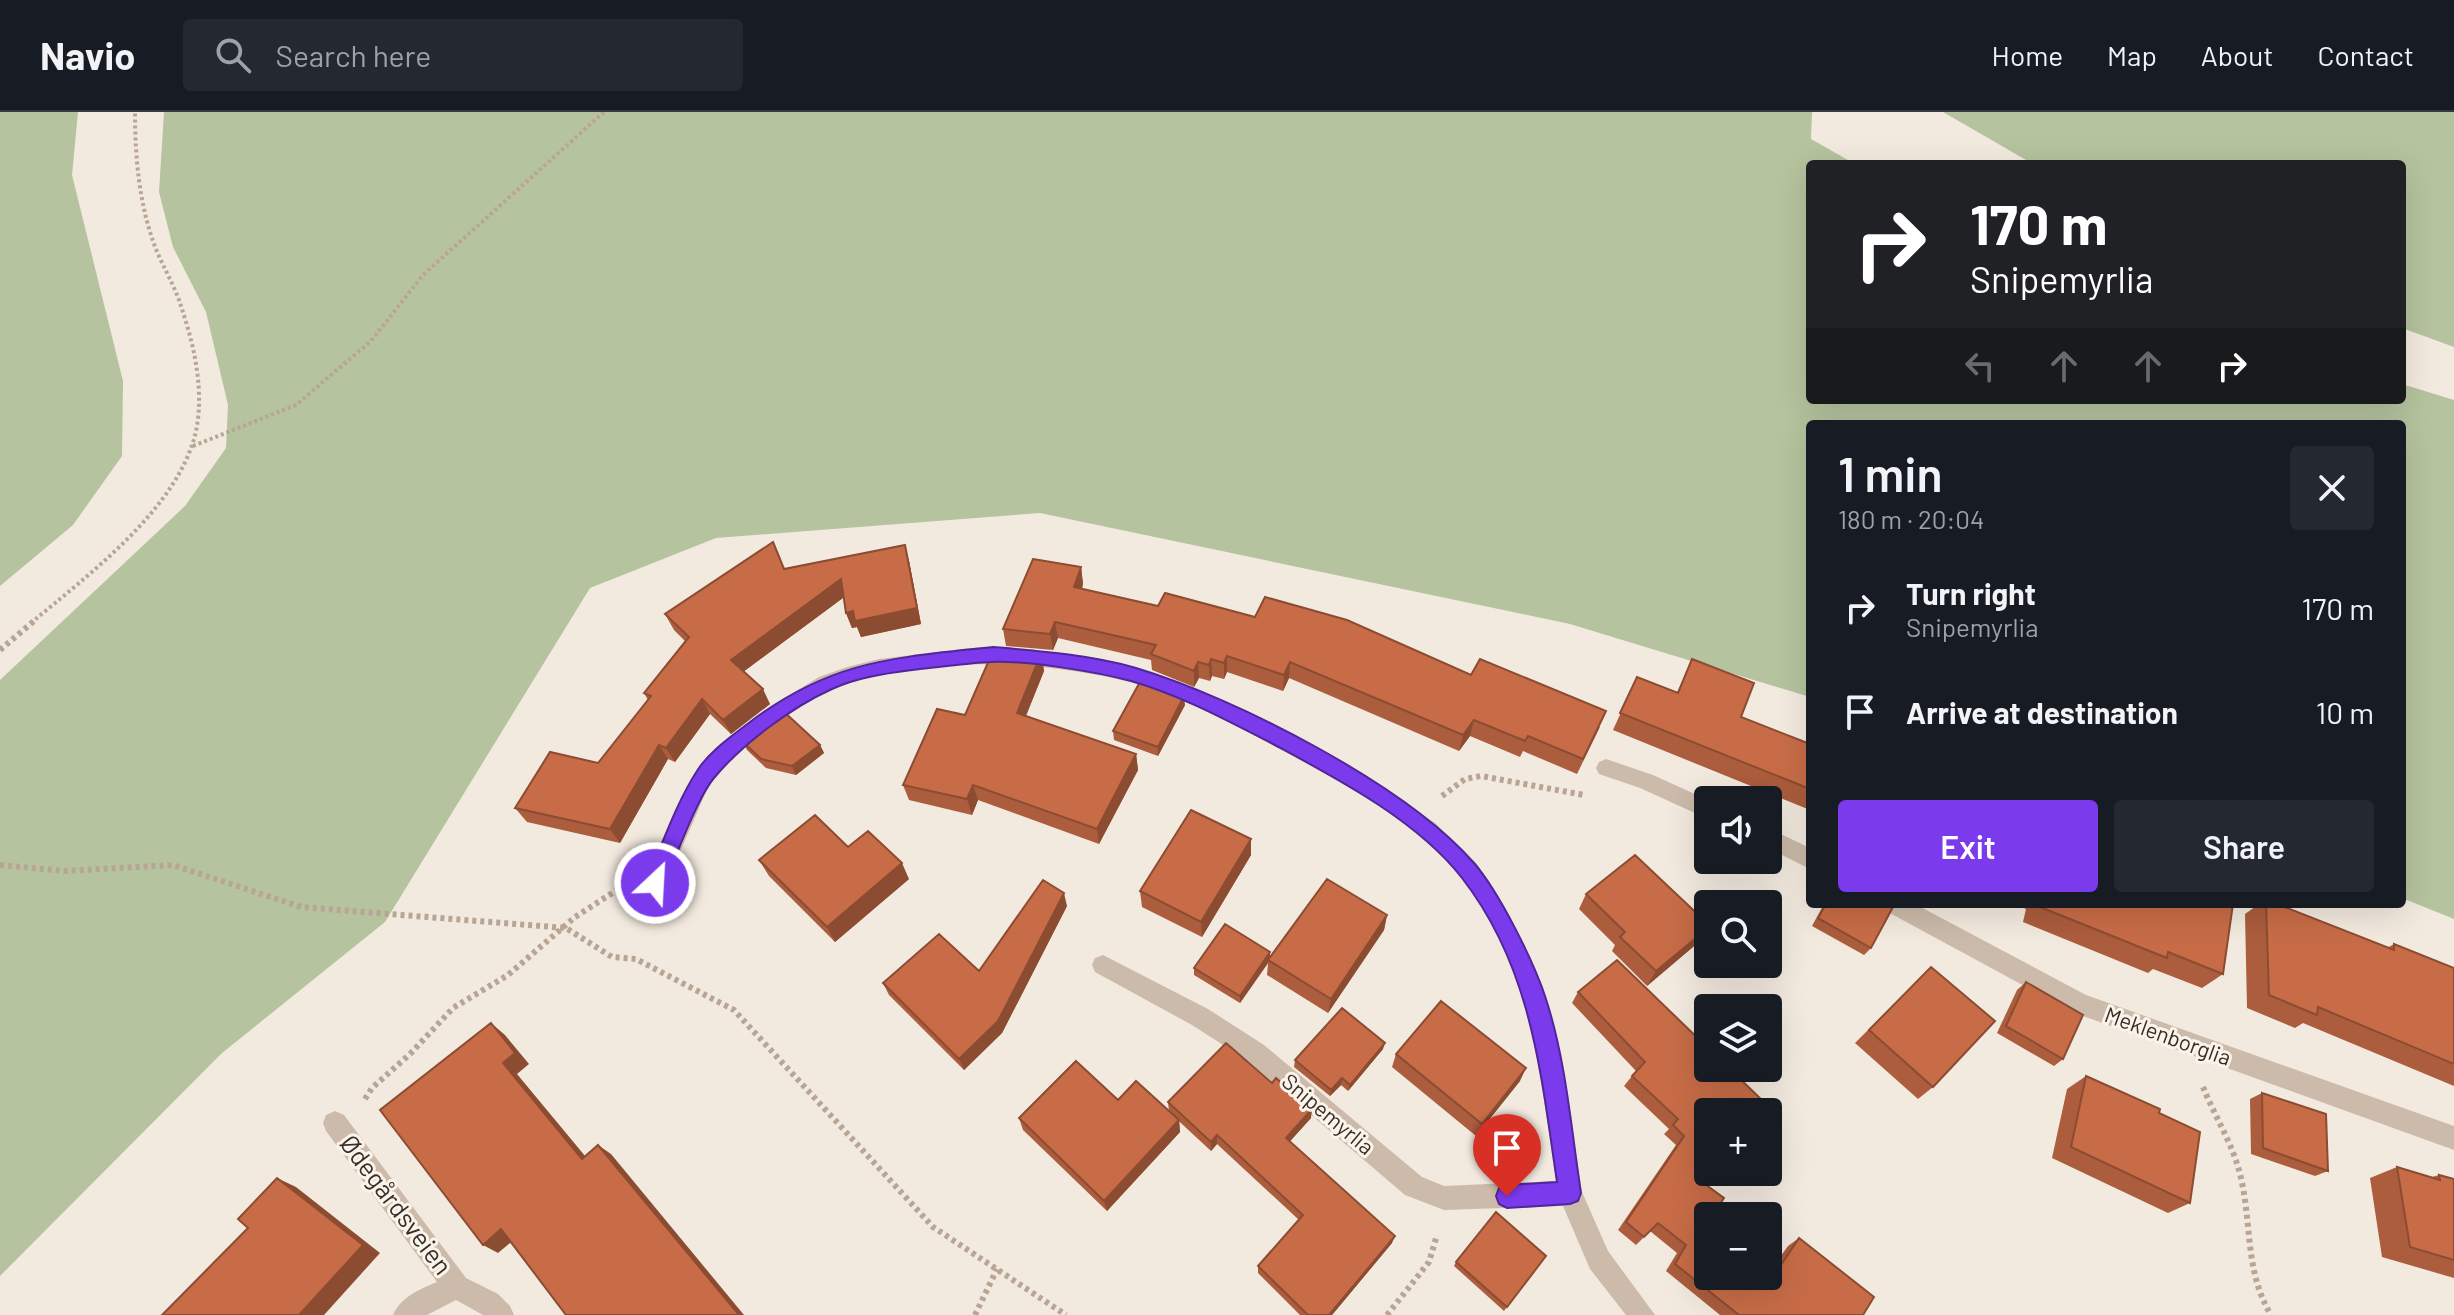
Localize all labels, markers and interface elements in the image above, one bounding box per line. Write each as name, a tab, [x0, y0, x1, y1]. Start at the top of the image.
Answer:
search box	[183, 19, 743, 91]
text: Navio	[40, 32, 135, 78]
icon: search	[211, 33, 255, 77]
text: Search here	[275, 37, 431, 73]
text: Home	[1992, 38, 2063, 72]
text: Map	[2107, 38, 2157, 72]
text: About	[2201, 38, 2273, 72]
text: Contact	[2317, 38, 2414, 72]
text: 170 m	[1970, 189, 2107, 256]
icon: right	[1838, 192, 1942, 296]
text: Snipemyrlia	[1970, 257, 2153, 300]
icon: left	[1958, 344, 2002, 388]
icon: ahead	[2042, 344, 2086, 388]
icon: ahead	[2126, 344, 2170, 388]
icon: right	[2210, 344, 2254, 388]
text: 1 min	[1838, 444, 1943, 502]
button: close	[2290, 446, 2374, 530]
text: 180 m · 20:04	[1838, 503, 1984, 534]
text: Turn right	[1906, 575, 2036, 611]
icon: right	[1838, 586, 1882, 630]
text: 170 m	[2302, 590, 2374, 626]
text: Snipemyrlia	[1906, 611, 2038, 642]
icon: arrive	[1838, 690, 1882, 734]
text: Arrive at destination	[1906, 694, 2178, 730]
text: 10 m	[2316, 694, 2374, 730]
map controls	[1694, 786, 1782, 1290]
button: sound	[1694, 786, 1782, 874]
button: Exit	[1838, 800, 2098, 892]
button: Share	[2114, 800, 2374, 892]
position arrow	[613, 841, 697, 925]
button: search	[1694, 890, 1782, 978]
button: layers	[1694, 994, 1782, 1082]
street label: Meklenborglia	[2102, 1000, 2235, 1070]
street label: Snipemyrlia	[1277, 1067, 1380, 1159]
button: +	[1694, 1098, 1782, 1186]
pin	[1473, 1114, 1541, 1196]
icon: arrive	[1485, 1126, 1529, 1170]
street label: Ødegårdsveien	[335, 1128, 460, 1280]
button: −	[1694, 1202, 1782, 1290]

